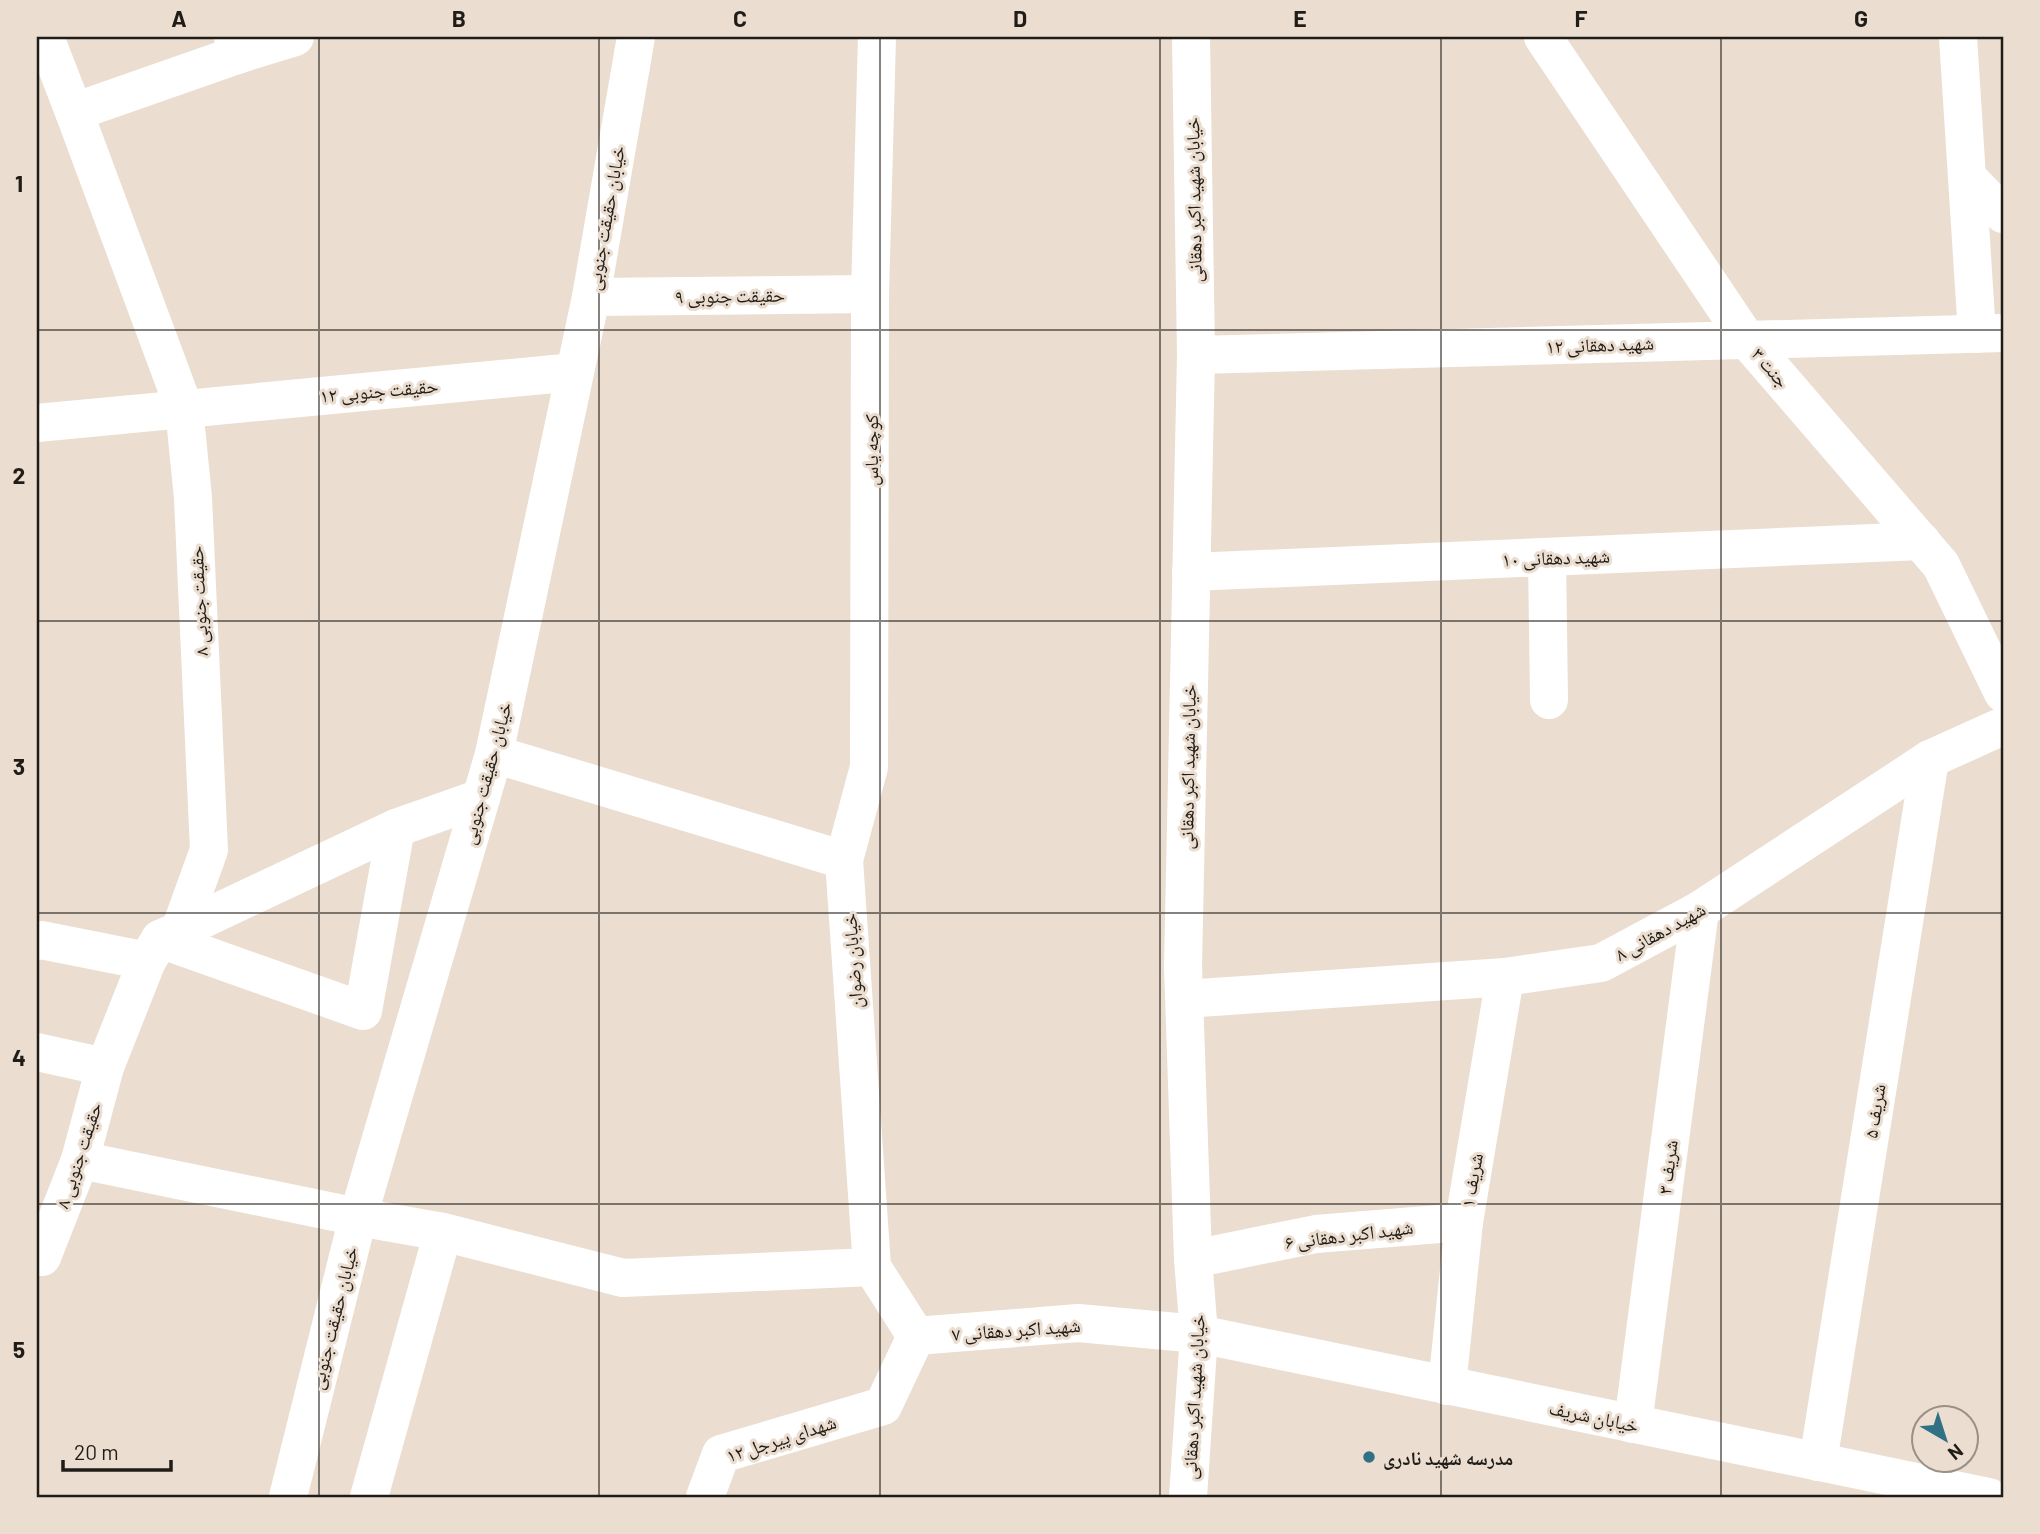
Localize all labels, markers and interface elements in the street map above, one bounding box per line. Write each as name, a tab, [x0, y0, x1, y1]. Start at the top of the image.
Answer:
text: A	[171, 4, 187, 32]
text: B	[452, 4, 466, 32]
text: C	[733, 4, 747, 32]
text: D	[1013, 4, 1027, 32]
text: E	[1293, 4, 1307, 32]
text: F	[1575, 4, 1588, 32]
text: G	[1854, 4, 1868, 32]
street label: خیابان شهید اکبر دهقانی	[1180, 117, 1207, 283]
street label: خیابان حقیقت جنوبی	[581, 144, 630, 292]
text: 1	[15, 169, 23, 197]
street label: حقیقت جنوبی ۹	[675, 283, 785, 308]
street label: شهید دهقانی ۱۲	[1546, 331, 1655, 358]
street label: جنت ۳	[1747, 342, 1795, 392]
street label: حقیقت جنوبی ۱۲	[319, 373, 439, 408]
street label: کوچه یاس	[859, 414, 883, 486]
text: 2	[13, 461, 25, 489]
street label: شهید دهقانی ۱۰	[1502, 544, 1611, 571]
street label: حقیقت جنوبی ۸	[184, 545, 213, 657]
street label: خیابان شهید اکبر دهقانی	[1174, 684, 1201, 850]
street label: خیابان حقیقت جنوبی	[456, 699, 517, 847]
text: 3	[13, 752, 25, 780]
street label: شهید دهقانی ۸	[1611, 897, 1710, 966]
street label: خیابان رضوان	[837, 912, 868, 1009]
text: 4	[12, 1043, 26, 1071]
street label: شریف ۵	[1858, 1082, 1891, 1140]
street label: حقیقت جنوبی ۸	[50, 1099, 107, 1211]
street label: شریف ۳	[1652, 1139, 1683, 1196]
street label: شریف ۱	[1455, 1151, 1488, 1209]
street label: شهید اکبر دهقانی ۶	[1284, 1215, 1415, 1254]
street label: خیابان حقیقت جنوبی	[304, 1244, 363, 1392]
street label: شهید اکبر دهقانی ۷	[951, 1313, 1081, 1346]
street label: خیابان شهید اکبر دهقانی	[1177, 1314, 1210, 1480]
text: 5	[13, 1335, 25, 1363]
street label: خیابان شریف	[1547, 1395, 1641, 1438]
north arrow	[1910, 1404, 1980, 1474]
street label: شهدای پیرجل ۱۲	[723, 1409, 839, 1468]
scale bar	[63, 1429, 172, 1473]
text: 20 m	[74, 1439, 119, 1464]
text: N	[1944, 1440, 1968, 1466]
place label: مدرسه شهید نادری	[1383, 1446, 1513, 1470]
marker: مدرسه شهید نادری	[1361, 1449, 1377, 1465]

